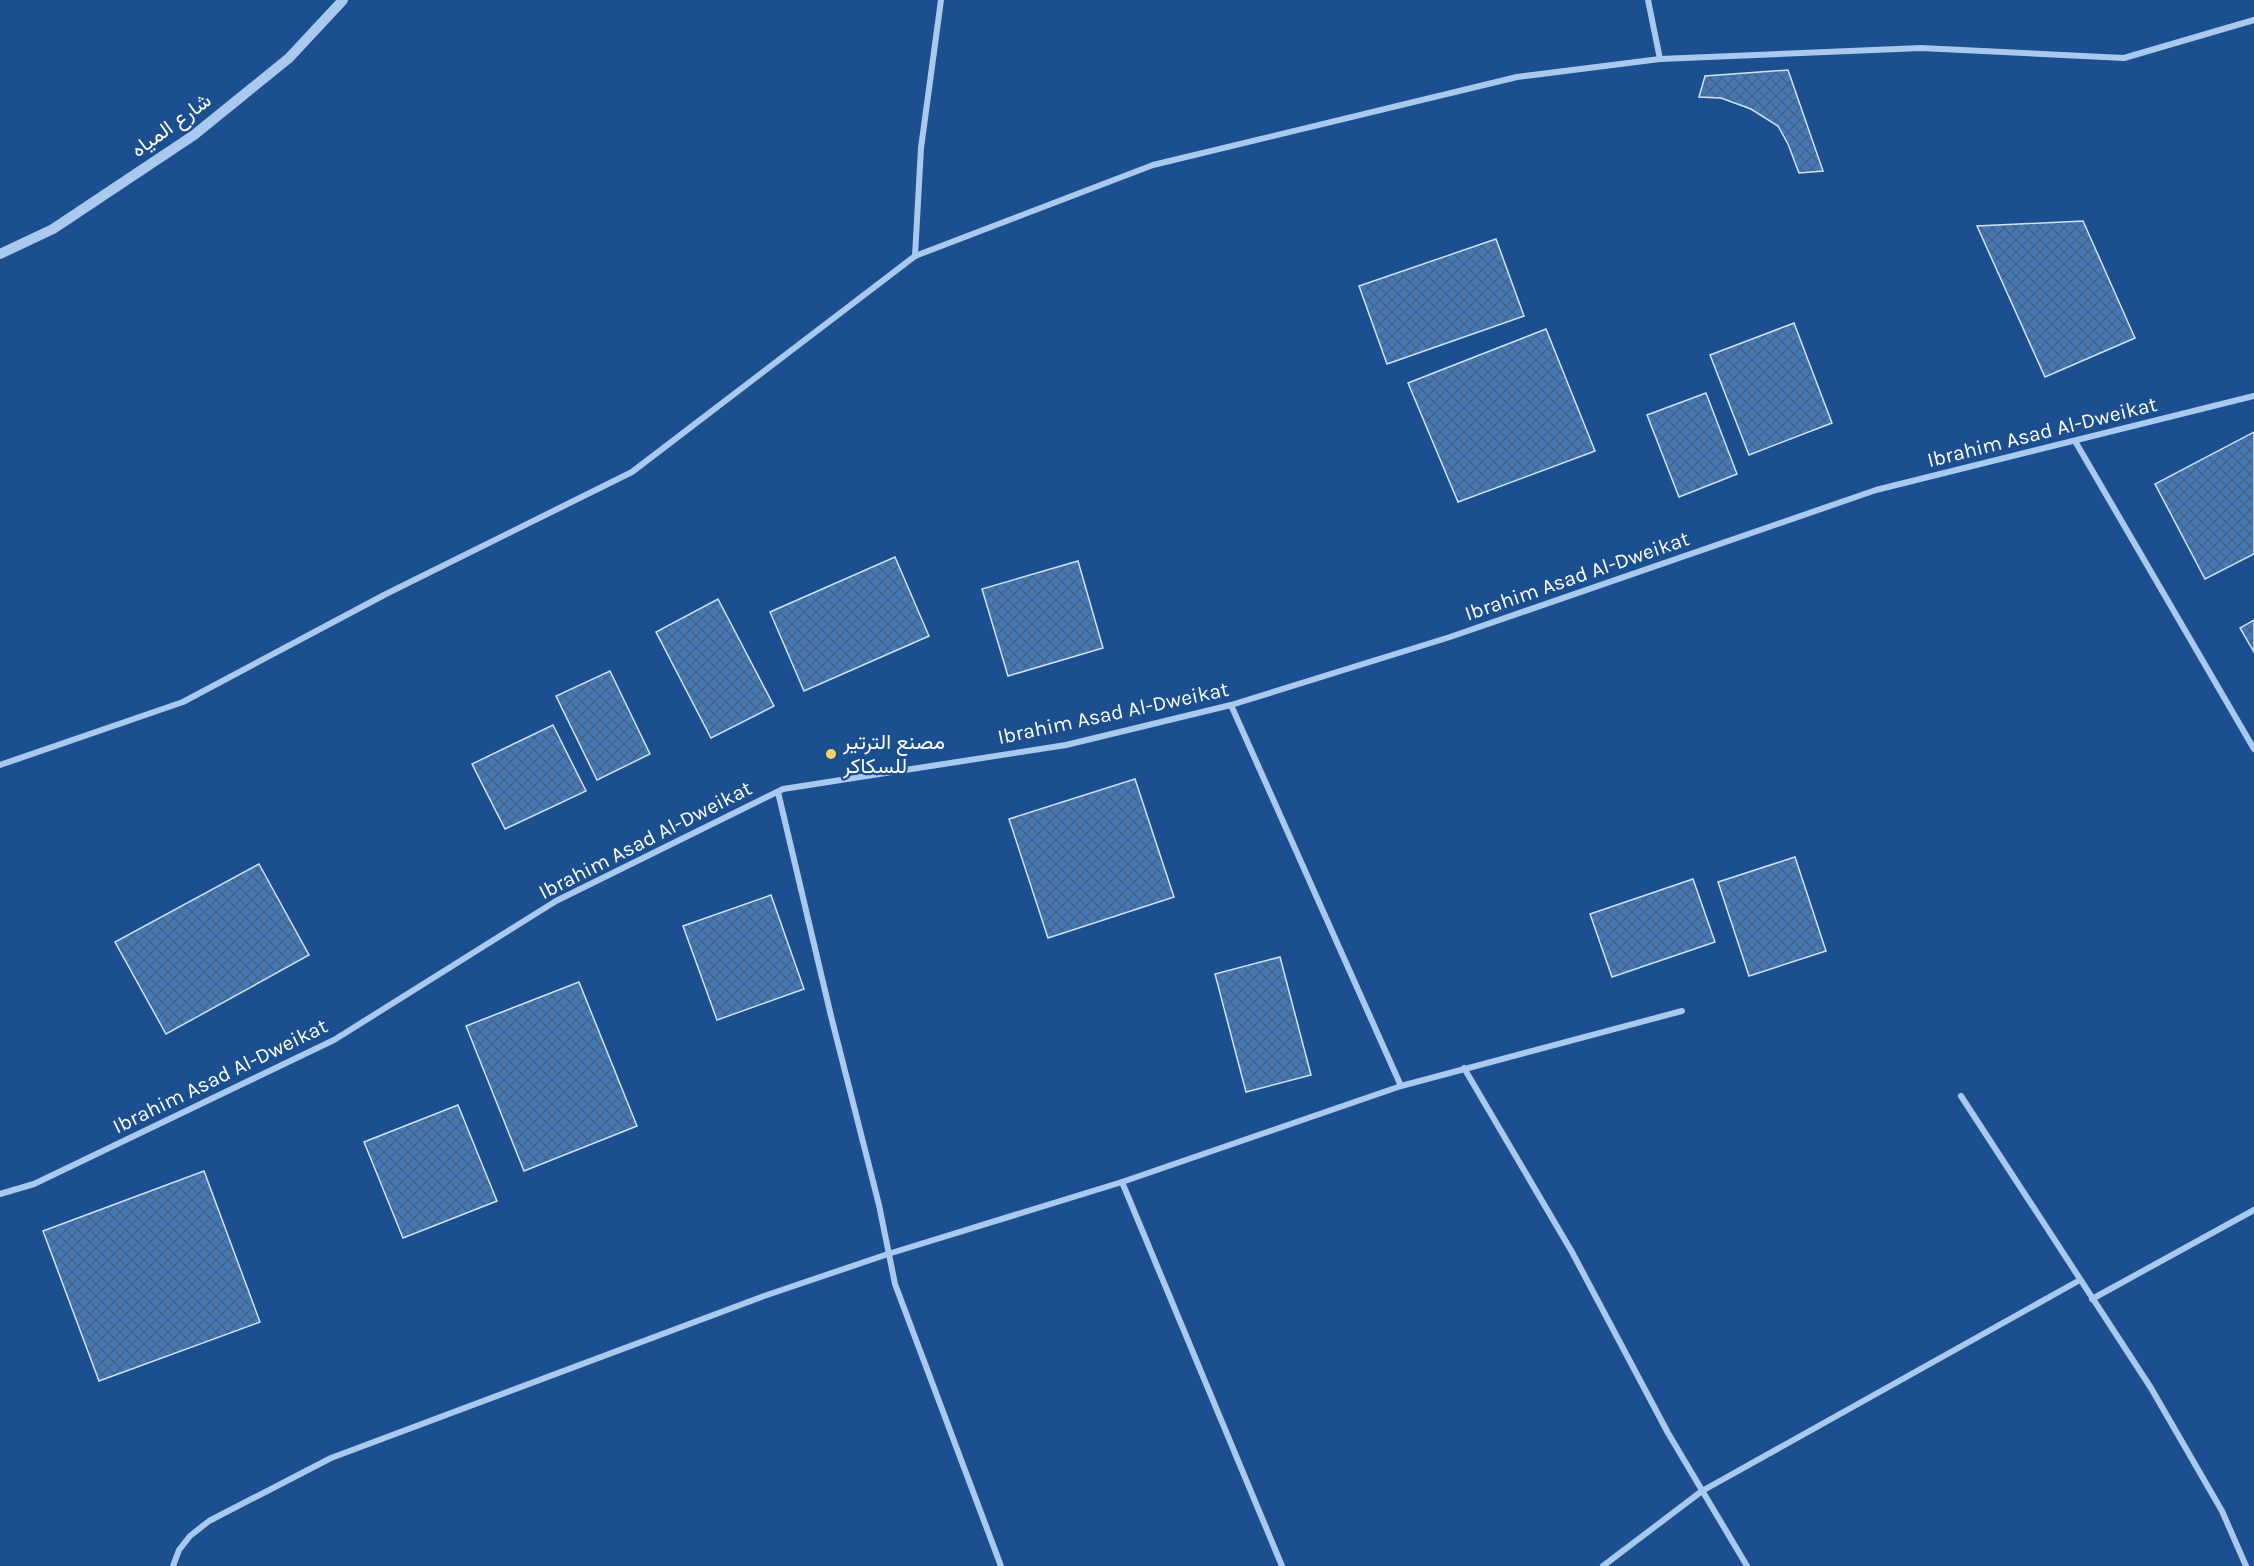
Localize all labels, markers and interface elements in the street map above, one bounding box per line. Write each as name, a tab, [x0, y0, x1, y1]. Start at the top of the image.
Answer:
street label: شارع المياه	[126, 88, 217, 164]
street label: Ibrahim Asad Al-Dweikat	[1925, 392, 2159, 472]
street label: Ibrahim Asad Al-Dweikat	[1462, 526, 1692, 626]
street label: Ibrahim Asad Al-Dweikat	[995, 677, 1231, 749]
place label: مصنع الترتير للسكاكر	[842, 730, 945, 779]
marker: مصنع الترتير للسكاكر	[824, 747, 838, 761]
street label: Ibrahim Asad Al-Dweikat	[535, 776, 756, 904]
street label: Ibrahim Asad Al-Dweikat	[109, 1013, 331, 1138]

